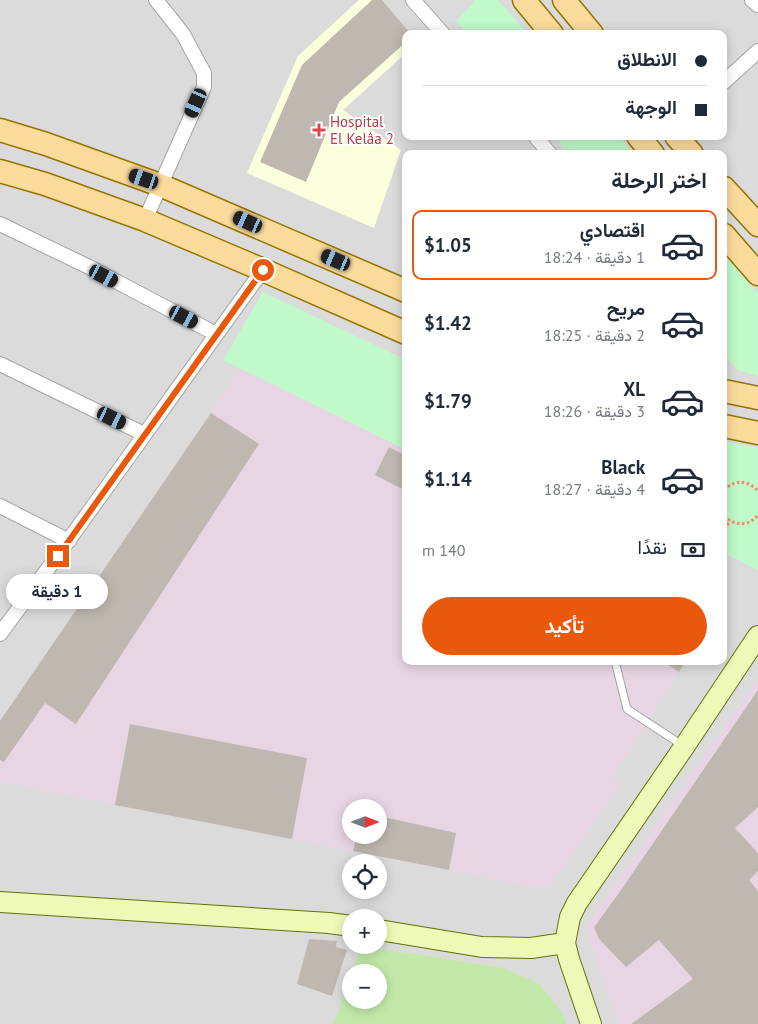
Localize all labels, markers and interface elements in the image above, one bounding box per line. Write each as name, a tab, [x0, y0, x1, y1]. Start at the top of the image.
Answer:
text: الانطلاق	[617, 47, 677, 71]
car	[183, 86, 208, 120]
text: الوجهة	[625, 95, 677, 119]
place label: Hospital El Kelâa 2	[330, 112, 394, 148]
marker: Hospital El Kelâa 2	[312, 123, 326, 137]
text: اختر الرحلة	[611, 166, 707, 194]
car	[127, 167, 160, 191]
car	[231, 209, 264, 235]
text: اقتصادي	[580, 218, 645, 242]
icon: car	[660, 223, 705, 268]
text: $1.05	[424, 233, 472, 257]
car	[319, 247, 352, 273]
text: 1 دقيقة · 18:24	[544, 247, 645, 267]
route start	[252, 259, 274, 281]
car	[87, 262, 120, 290]
text: مريح	[607, 296, 645, 320]
icon: car	[660, 301, 705, 346]
car	[167, 303, 200, 331]
text: $1.42	[424, 311, 472, 335]
text: 2 دقيقة · 18:25	[544, 325, 645, 345]
text: XL	[623, 377, 645, 401]
icon: car	[660, 379, 705, 424]
text: $1.79	[424, 389, 472, 413]
text: 3 دقيقة · 18:26	[544, 401, 645, 421]
car	[95, 405, 128, 431]
text: Black	[601, 455, 645, 479]
icon: car	[660, 457, 705, 502]
text: $1.14	[424, 467, 472, 491]
text: 4 دقيقة · 18:27	[544, 479, 645, 499]
text: نقدًا	[638, 535, 667, 559]
icon: cash	[679, 536, 707, 564]
text: 140 m	[422, 540, 465, 560]
route end	[47, 545, 69, 567]
callout: 1 دقيقة	[7, 574, 109, 608]
text: 1 دقيقة	[32, 581, 82, 601]
button: تأكيد	[422, 597, 707, 655]
north arrow	[342, 799, 388, 844]
map controls	[342, 799, 387, 1009]
button: locate	[342, 854, 387, 899]
button: +	[342, 909, 387, 954]
button: −	[342, 964, 387, 1009]

